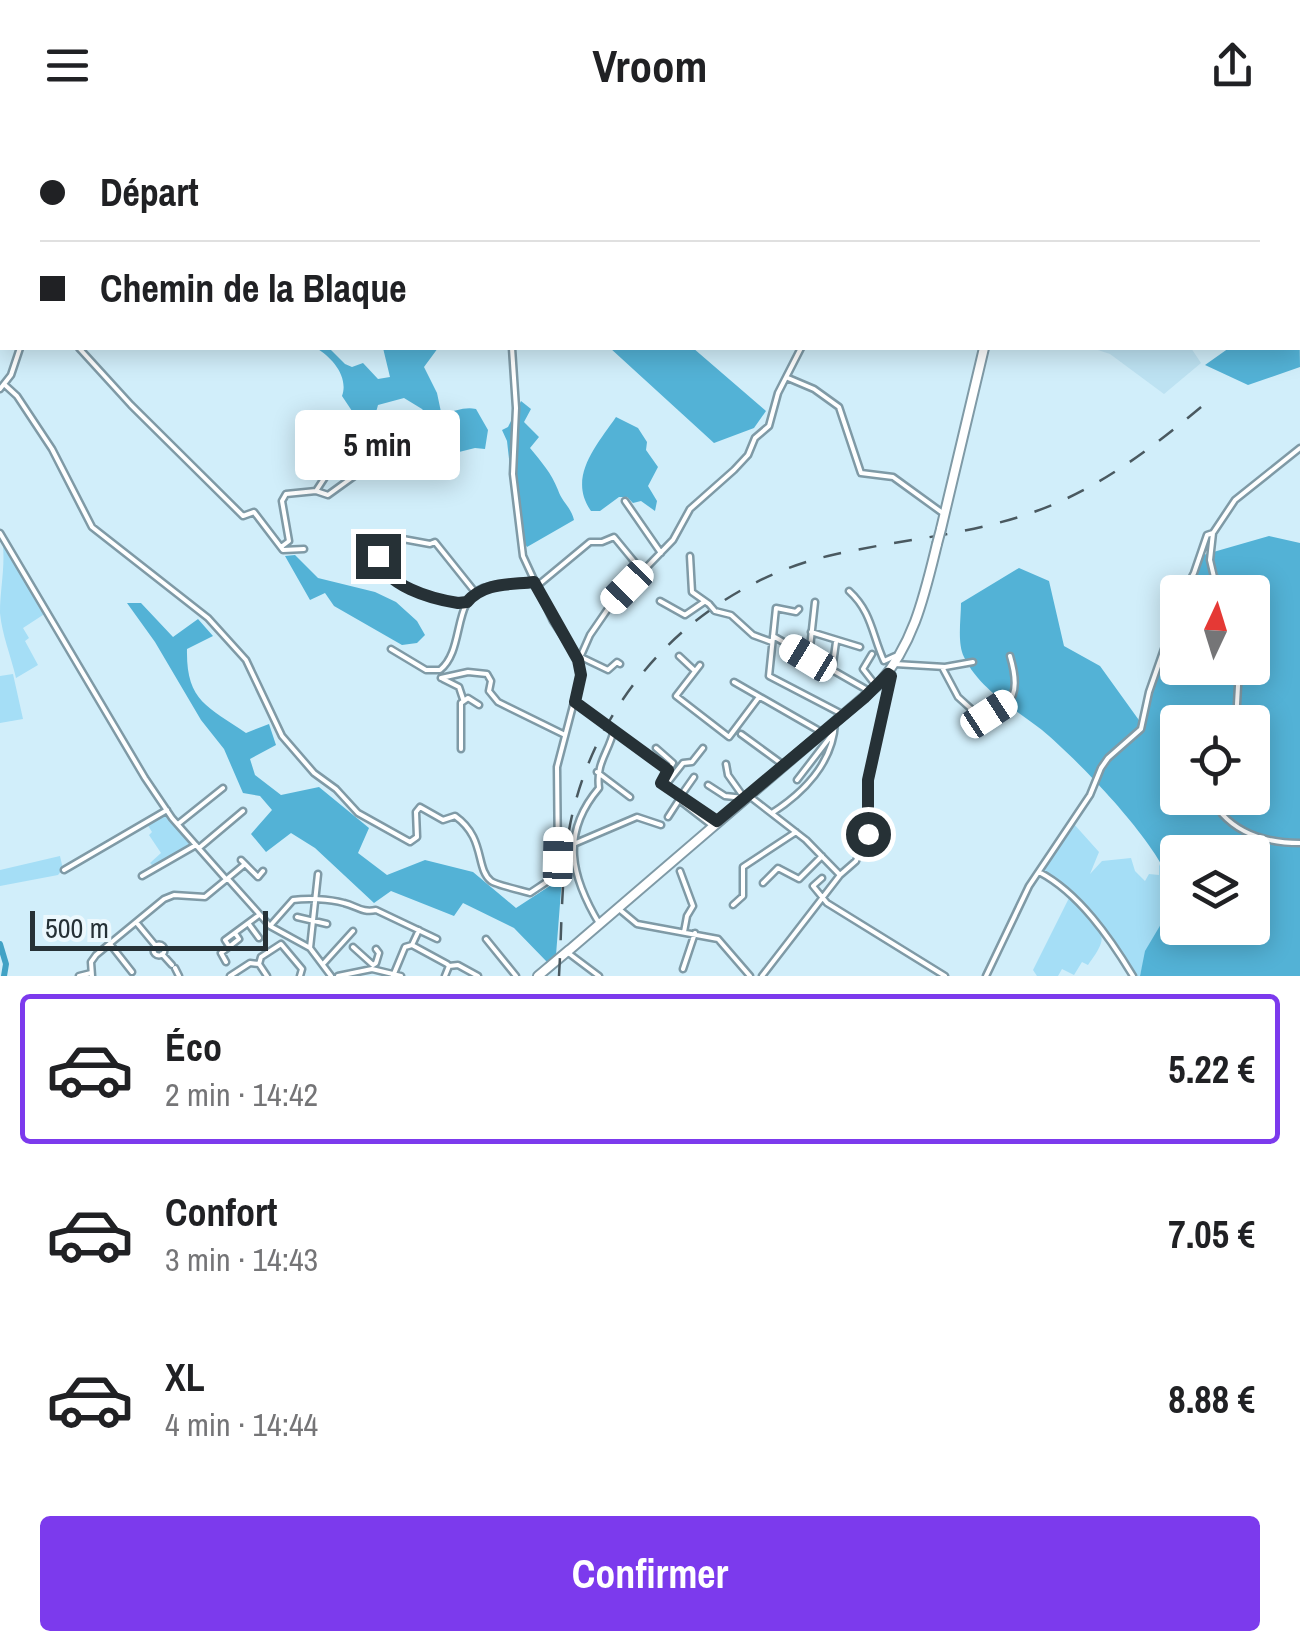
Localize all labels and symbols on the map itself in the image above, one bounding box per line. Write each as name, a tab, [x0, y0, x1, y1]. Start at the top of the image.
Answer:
callout: 5 min	[296, 411, 460, 481]
route end	[356, 534, 401, 579]
car	[595, 555, 659, 619]
north arrow	[1160, 575, 1270, 685]
car	[775, 630, 841, 686]
car	[956, 685, 1022, 743]
route start	[846, 812, 891, 857]
car	[542, 827, 574, 887]
scale bar	[30, 906, 268, 950]

